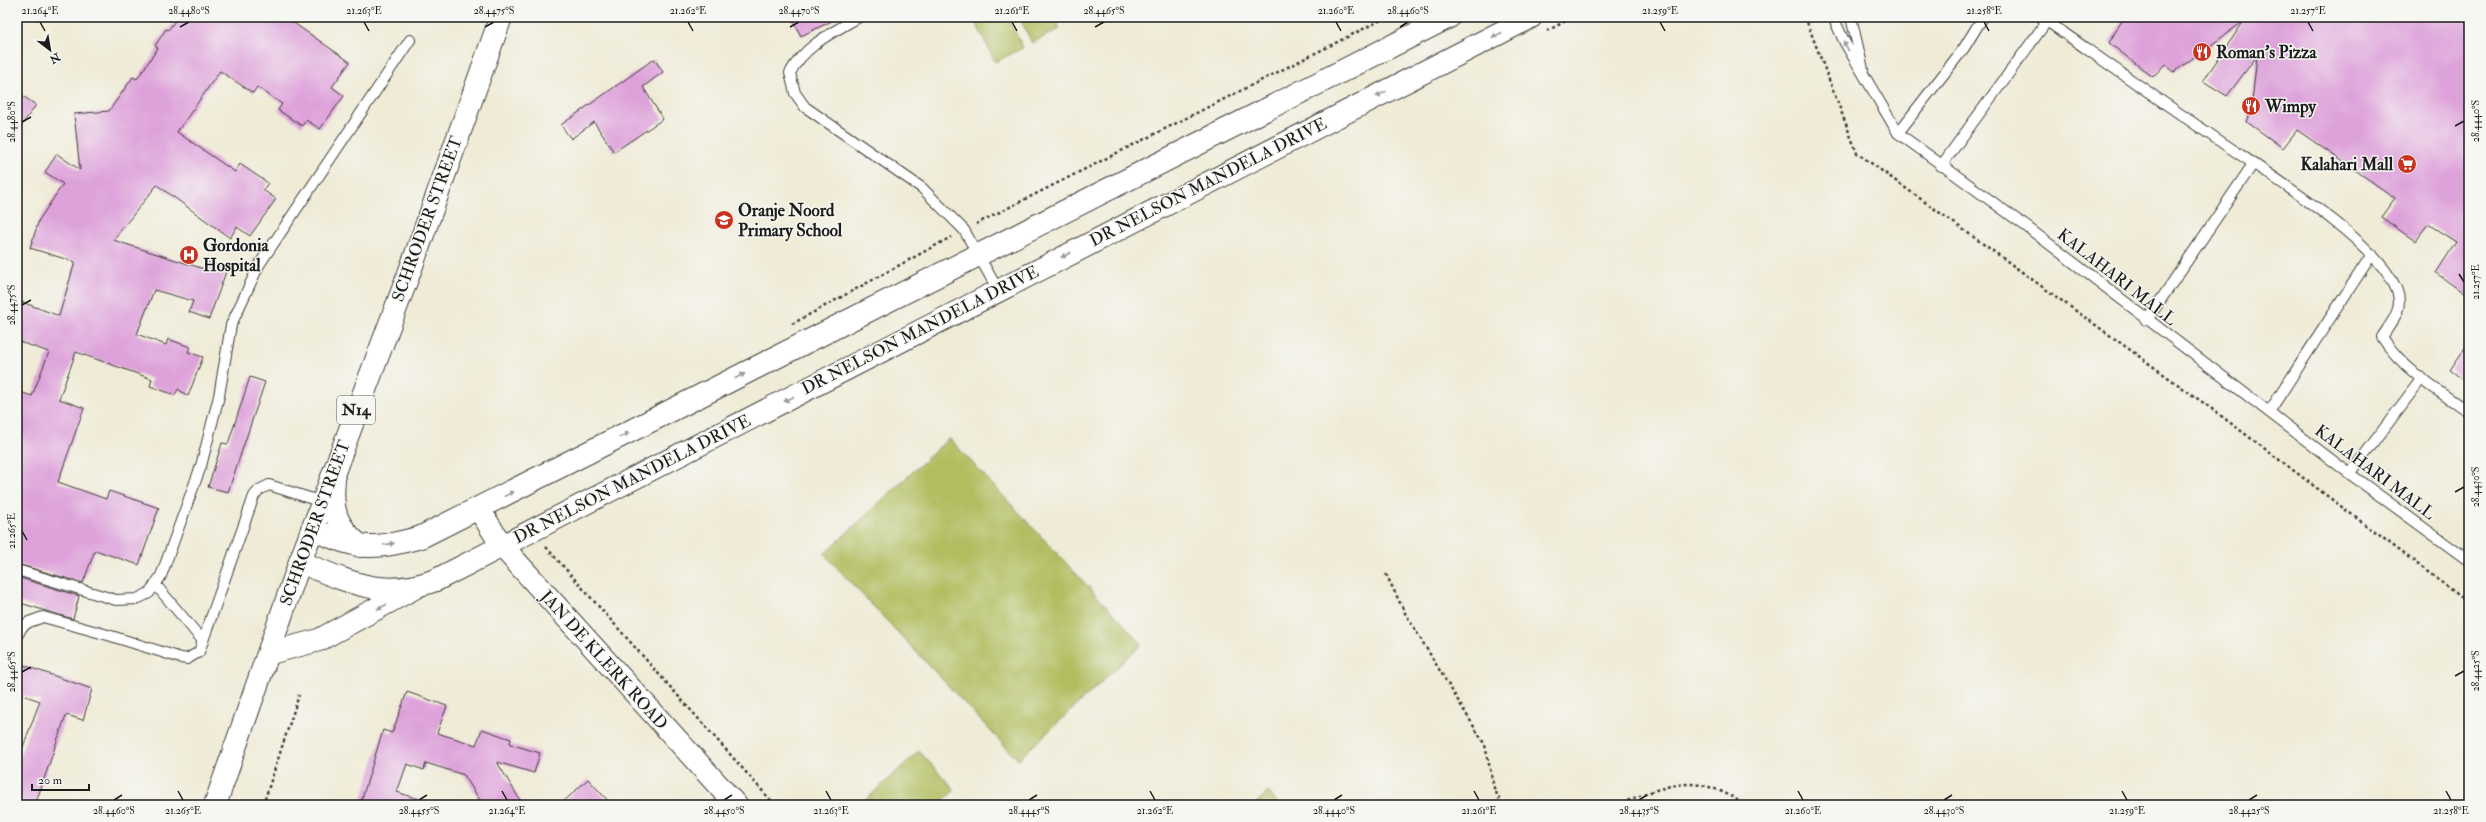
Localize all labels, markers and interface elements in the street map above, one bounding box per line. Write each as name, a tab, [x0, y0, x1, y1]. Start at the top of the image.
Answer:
text: 21.264°E	[22, 5, 58, 17]
text: 28.4480°S	[168, 5, 210, 17]
text: 21.263°E	[346, 5, 382, 17]
text: 28.4475°S	[474, 5, 514, 17]
text: 21.262°E	[670, 5, 706, 17]
text: 28.4470°S	[778, 5, 820, 17]
text: 21.261°E	[995, 5, 1029, 17]
text: 28.4465°S	[1083, 5, 1125, 17]
text: 21.260°E	[1318, 5, 1354, 17]
text: 28.4460°S	[1387, 5, 1429, 17]
text: 21.259°E	[1642, 5, 1678, 17]
text: 21.258°E	[1966, 5, 2002, 17]
text: 21.257°E	[2290, 5, 2326, 17]
north arrow	[30, 30, 70, 70]
one-way arrow	[1491, 32, 1502, 38]
one-way arrow	[1843, 40, 1850, 52]
restaurant icon: Roman's Pizza	[2191, 41, 2213, 63]
place label: Roman's Pizza	[2216, 42, 2317, 63]
text: N	[46, 50, 63, 67]
one-way arrow	[1375, 91, 1387, 97]
restaurant icon: Wimpy	[2240, 95, 2262, 117]
place label: Wimpy	[2264, 96, 2316, 118]
text: 28.4440°S	[2470, 100, 2482, 142]
text: 28.4480°S	[6, 101, 18, 143]
street label: DR NELSON MANDELA DRIVE	[1086, 113, 1330, 251]
street label: SCHRODER STREET	[387, 133, 467, 305]
supermarket icon: Kalahari Mall	[2396, 153, 2418, 175]
place label: Kalahari Mall	[2300, 154, 2394, 175]
place label: Oranje Noord Primary School	[738, 200, 843, 242]
school or university icon: Oranje Noord Primary School	[713, 209, 735, 231]
street label: KALAHARI MALL	[2053, 224, 2181, 330]
place label: Gordonia Hospital	[203, 235, 270, 277]
hospital icon: Gordonia Hospital	[178, 244, 200, 266]
one-way arrow	[1060, 252, 1071, 258]
street label: DR NELSON MANDELA DRIVE	[798, 261, 1042, 399]
text: 21.257°E	[2470, 264, 2482, 300]
text: 28.4475°S	[6, 285, 18, 325]
one-way arrow	[734, 373, 746, 379]
one-way arrow	[783, 395, 795, 402]
road number: N14	[337, 396, 375, 424]
street label: DR NELSON MANDELA DRIVE	[510, 410, 754, 548]
street label: KALAHARI MALL	[2311, 420, 2440, 525]
one-way arrow	[619, 432, 630, 438]
street label: SCHRODER STREET	[275, 437, 355, 609]
text: 28.4430°S	[2470, 467, 2482, 507]
one-way arrow	[503, 491, 514, 497]
text: 21.265°E	[6, 513, 18, 549]
one-way arrow	[383, 541, 395, 547]
street label: JAN DE KLERK ROAD	[535, 585, 672, 735]
one-way arrow	[376, 604, 388, 611]
text: 28.4425°S	[2470, 650, 2482, 692]
text: 28.4465°S	[6, 651, 18, 693]
scale bar	[32, 766, 89, 792]
text: 20 m	[38, 773, 63, 788]
text: 28.4460°S	[93, 805, 135, 817]
text: 21.265°E	[165, 805, 201, 817]
text: 28.4455°S	[399, 805, 439, 817]
text: 21.264°E	[489, 805, 525, 817]
text: 28.4450°S	[703, 805, 745, 817]
text: 21.263°E	[813, 805, 849, 817]
text: 28.4445°S	[1008, 805, 1050, 817]
text: 21.262°E	[1137, 805, 1173, 817]
text: 28.4440°S	[1313, 805, 1355, 817]
text: 21.261°E	[1462, 805, 1496, 817]
text: 28.4435°S	[1619, 805, 1659, 817]
text: 21.260°E	[1785, 805, 1821, 817]
text: 28.4430°S	[1924, 805, 1964, 817]
text: 21.259°E	[2109, 805, 2145, 817]
text: 28.4425°S	[2228, 805, 2270, 817]
text: 21.258°E	[2433, 805, 2469, 817]

